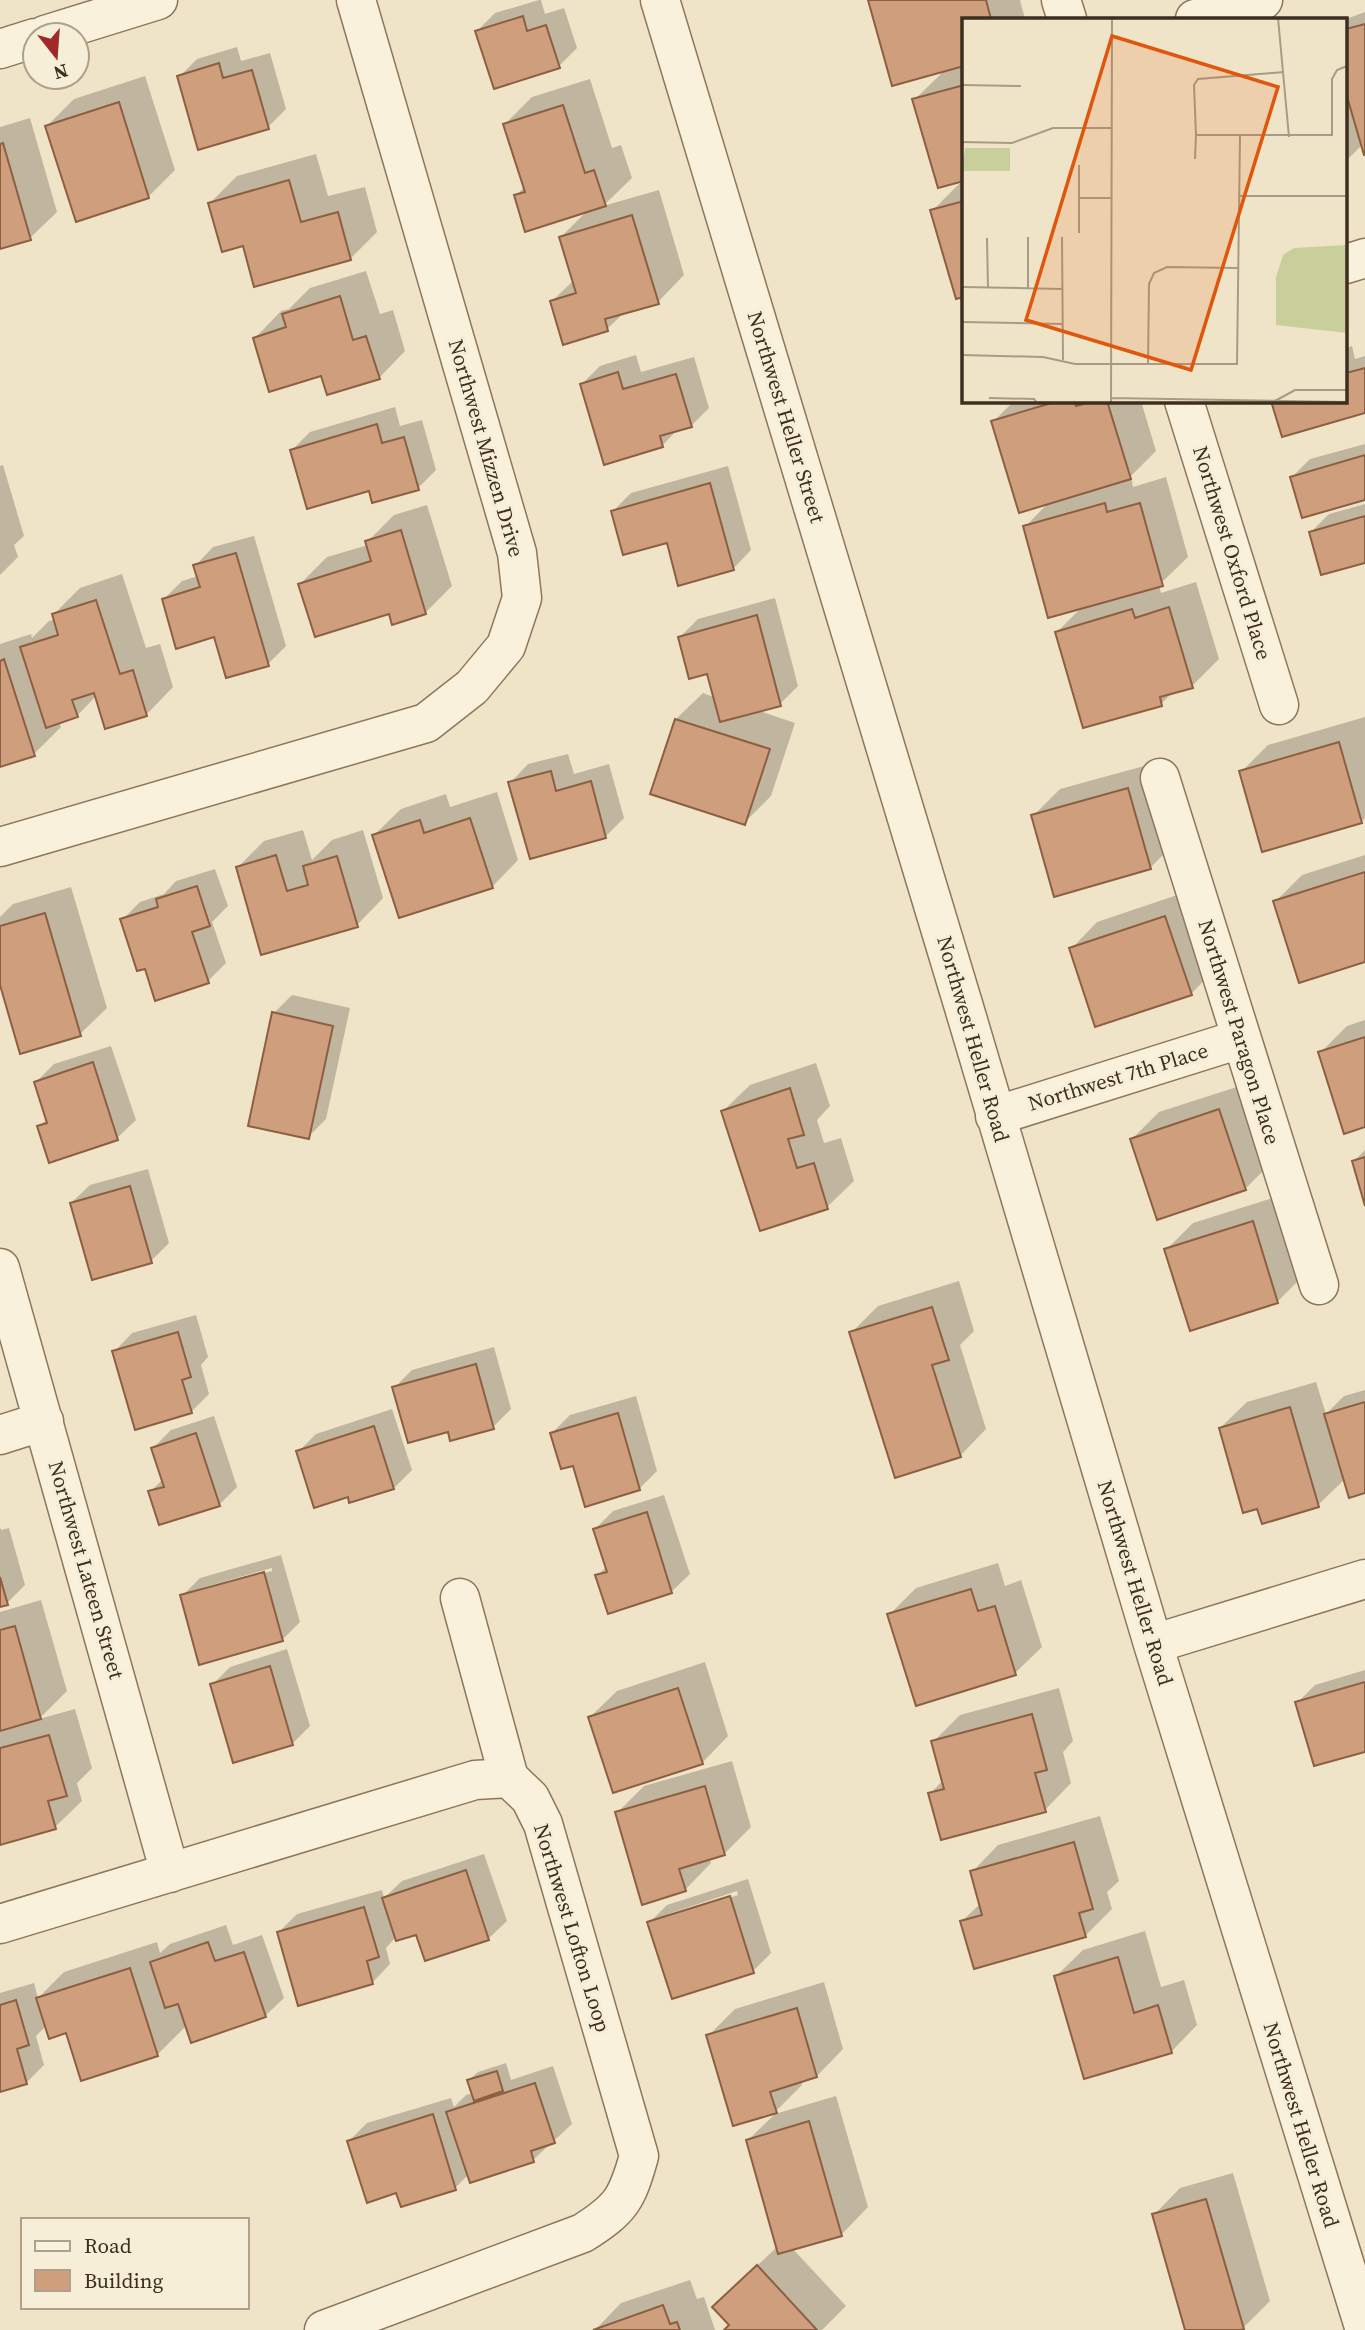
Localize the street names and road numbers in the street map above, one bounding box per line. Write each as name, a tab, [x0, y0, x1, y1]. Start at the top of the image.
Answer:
street label: Northwest Heller Street	[740, 307, 833, 526]
street label: Northwest Mizzen Drive	[441, 336, 531, 560]
street label: Northwest Oxford Place	[1186, 442, 1279, 663]
street label: Northwest Paragon Place	[1191, 916, 1288, 1148]
street label: Northwest Heller Road	[930, 932, 1017, 1145]
street label: Northwest 7th Place	[1024, 1035, 1211, 1118]
street label: Northwest Lateen Street	[41, 1458, 132, 1682]
street label: Northwest Heller Road	[1090, 1477, 1181, 1689]
street label: Northwest Lofton Loop	[527, 1820, 618, 2036]
street label: Northwest Heller Road	[1256, 2019, 1347, 2231]

